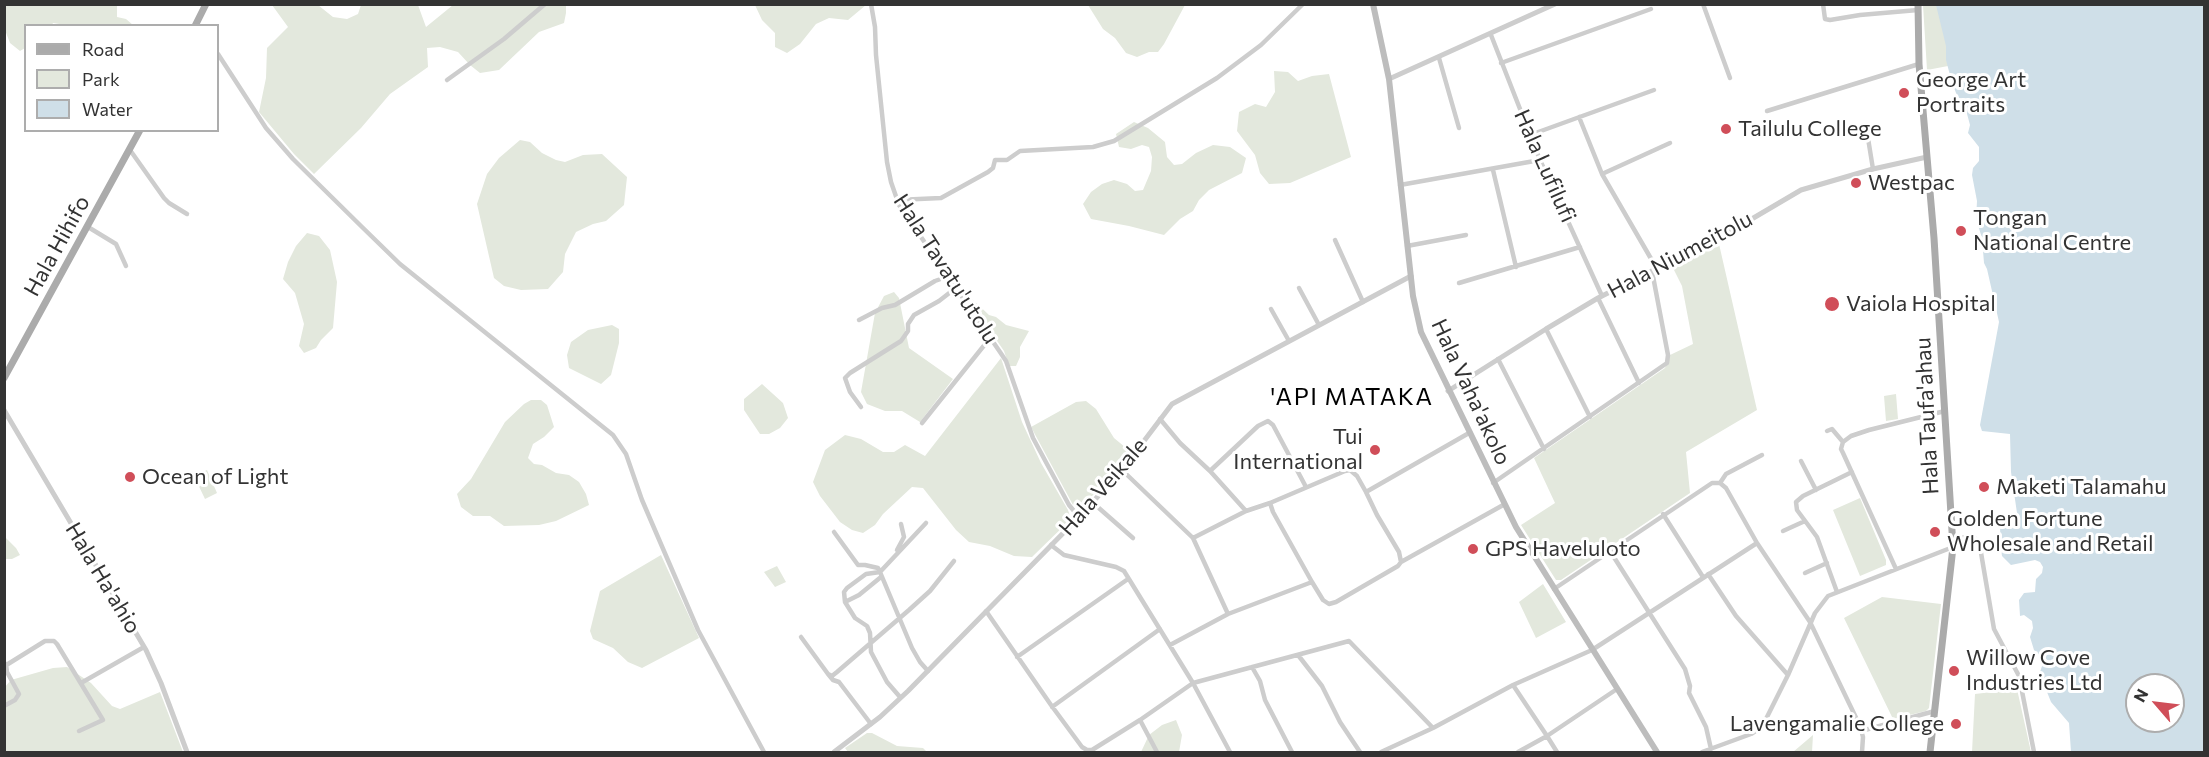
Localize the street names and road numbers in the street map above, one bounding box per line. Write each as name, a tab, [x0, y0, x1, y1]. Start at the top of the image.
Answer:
street label: Hala Lufilufi	[1508, 105, 1582, 227]
street label: Hala Tavatu'utolu	[888, 189, 1004, 349]
street label: Hala Hihifo	[19, 191, 95, 301]
street label: Hala Niumeitolu	[1603, 206, 1757, 304]
street label: Hala Vaha'akolo	[1426, 315, 1516, 469]
street label: Hala Taufa'ahau	[1910, 337, 1944, 495]
street label: Hala Veikale	[1053, 433, 1153, 541]
street label: Hala Ha'ahio	[60, 518, 146, 638]

